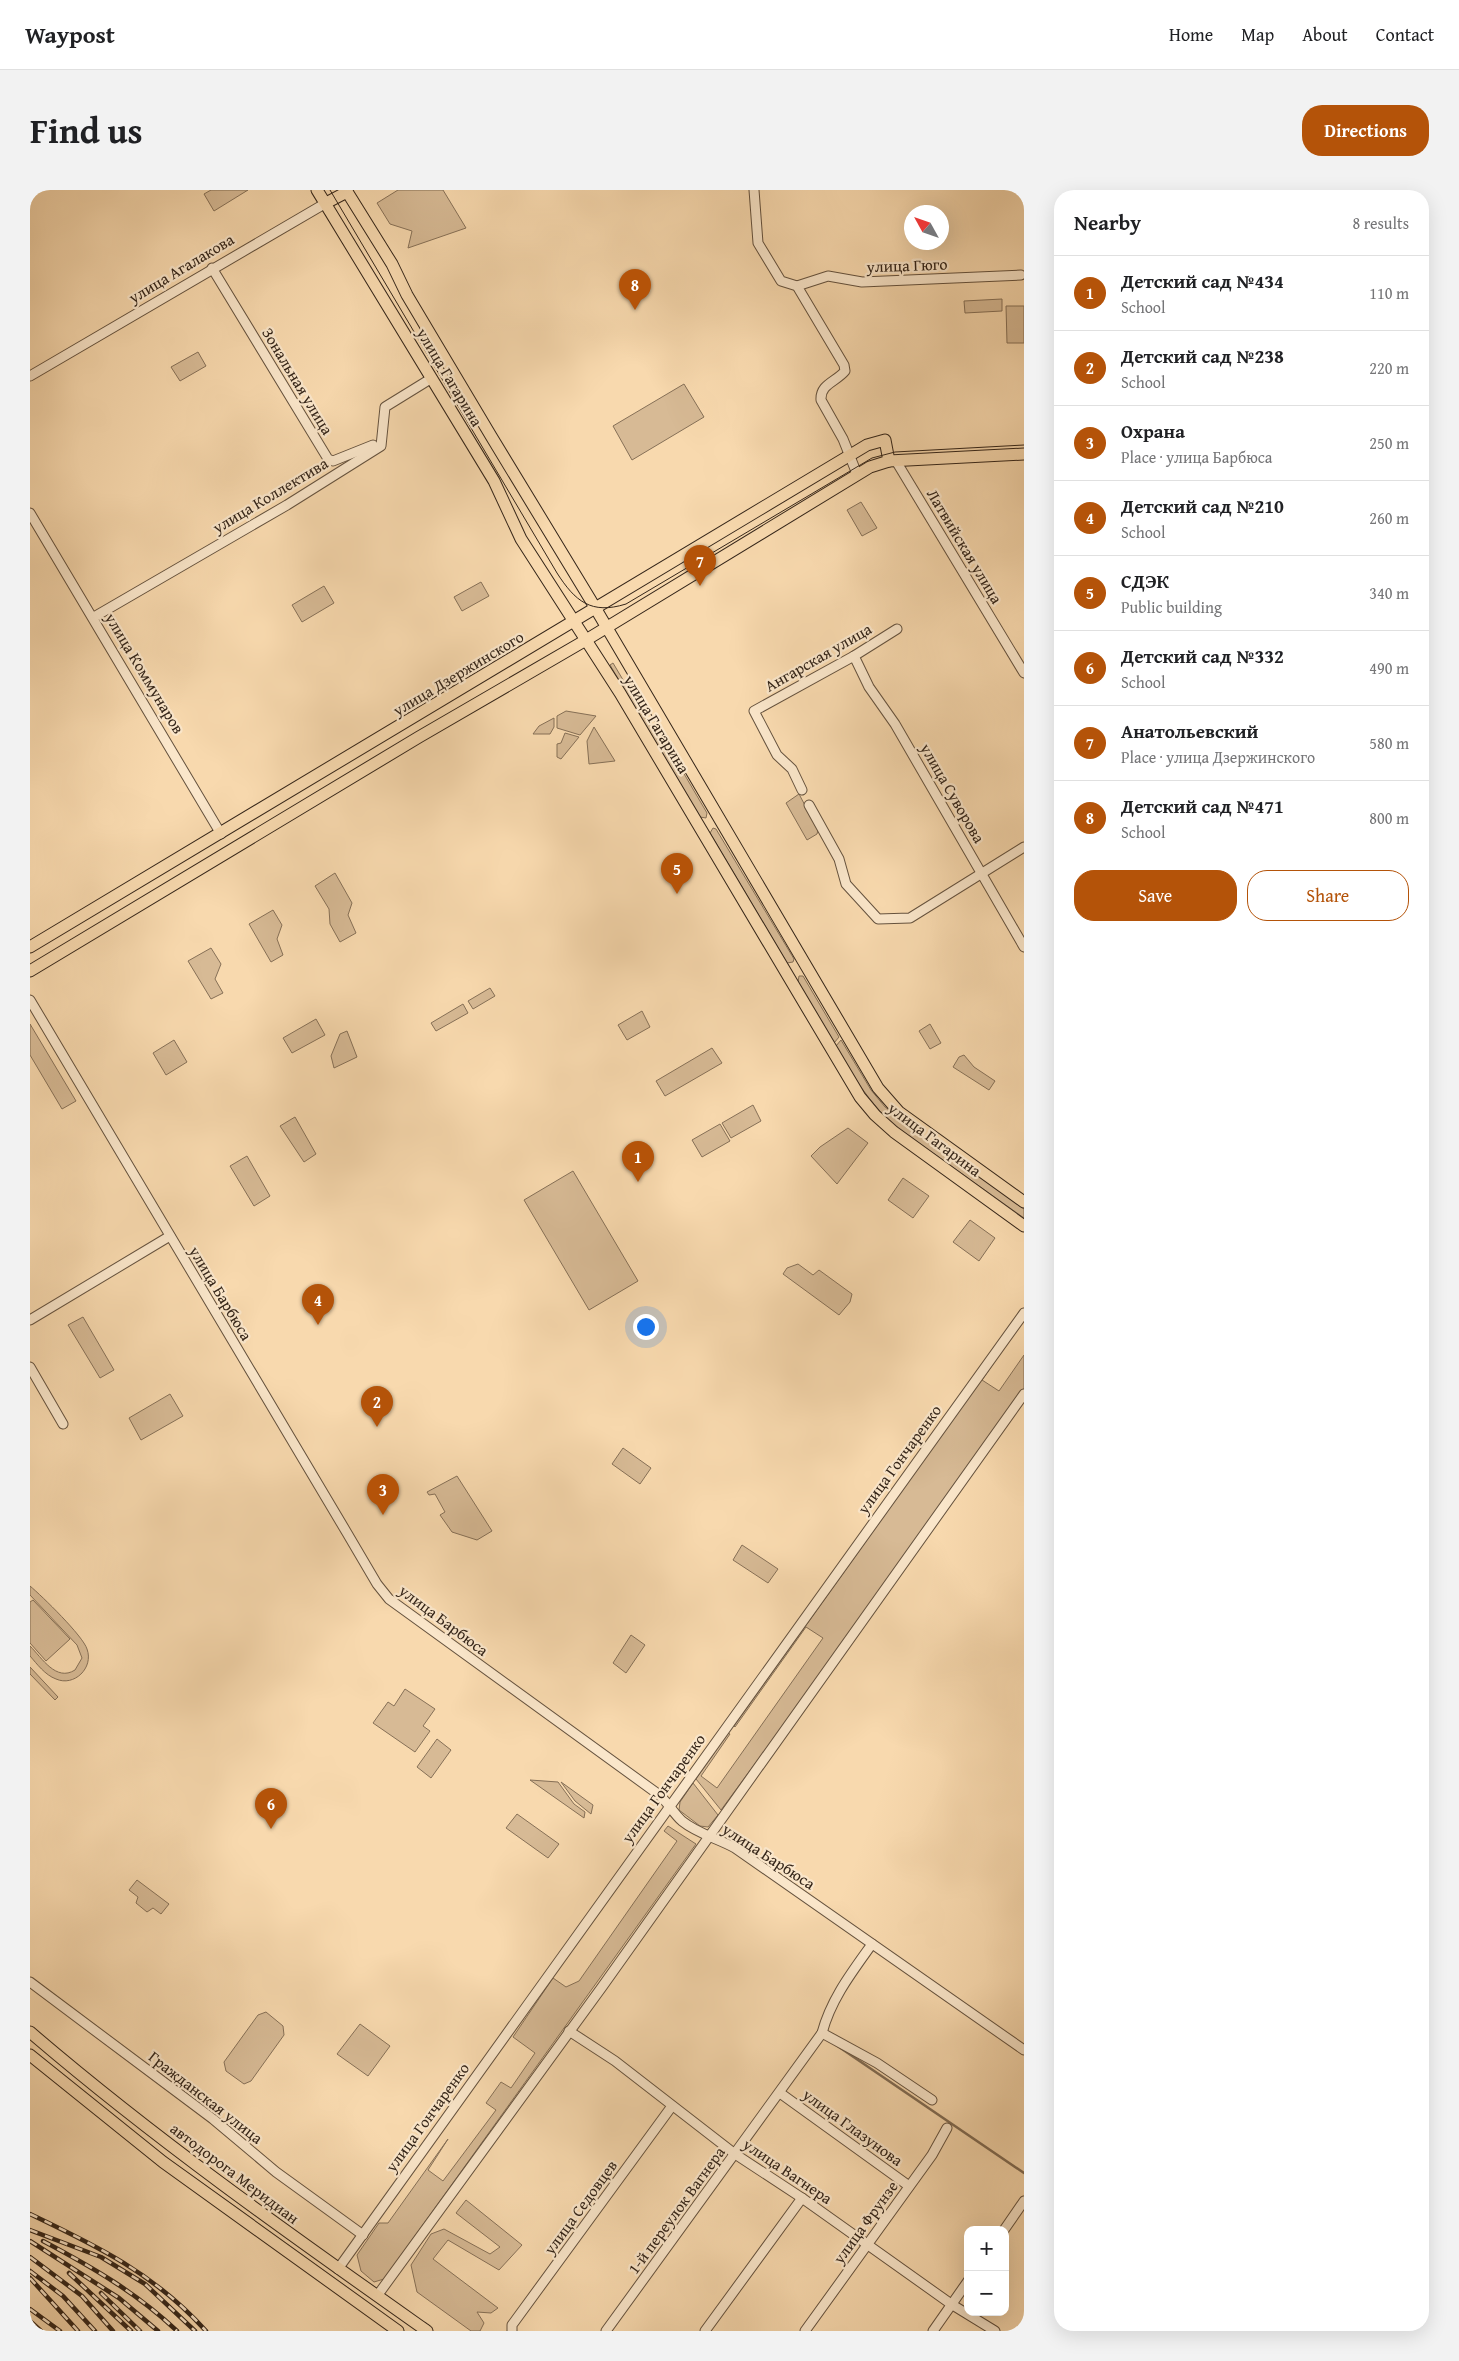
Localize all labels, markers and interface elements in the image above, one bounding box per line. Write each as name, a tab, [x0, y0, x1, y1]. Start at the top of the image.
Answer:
text: Waypost	[25, 17, 115, 52]
text: Home	[1169, 21, 1213, 48]
text: Map	[1241, 21, 1274, 48]
text: About	[1302, 21, 1348, 48]
text: Contact	[1376, 21, 1434, 48]
text: Find us	[30, 105, 143, 156]
button: Directions	[1302, 105, 1429, 156]
north arrow	[904, 205, 949, 250]
text: Nearby	[1074, 207, 1141, 238]
text: 8 results	[1352, 211, 1409, 235]
street label: улица Агалакова	[123, 227, 239, 309]
street label: улица Гюго	[865, 252, 948, 278]
text: Детский сад №434	[1121, 267, 1284, 295]
pin: 8	[619, 269, 651, 310]
text: 1	[1086, 281, 1094, 305]
text: 110 m	[1369, 281, 1409, 305]
text: School	[1121, 295, 1165, 319]
street label: улица Гагарина	[410, 322, 489, 431]
street label: Зональная улица	[256, 323, 340, 440]
text: Детский сад №238	[1121, 342, 1284, 370]
text: 2	[1086, 356, 1094, 380]
text: 220 m	[1369, 356, 1409, 380]
text: School	[1121, 370, 1165, 394]
text: Охрана	[1121, 417, 1185, 445]
text: 3	[1086, 431, 1094, 455]
text: 250 m	[1369, 431, 1409, 455]
text: Place · улица Барбюса	[1121, 445, 1272, 469]
street label: улица Коллектива	[207, 451, 333, 539]
street label: Латвийская улица	[921, 484, 1009, 608]
text: Детский сад №210	[1121, 492, 1284, 520]
text: 4	[1086, 506, 1094, 530]
text: 260 m	[1369, 506, 1409, 530]
text: School	[1121, 520, 1165, 544]
pin: 7	[684, 545, 716, 586]
text: СДЭК	[1121, 567, 1169, 595]
text: 5	[1086, 581, 1094, 605]
text: 340 m	[1369, 581, 1409, 605]
text: Public building	[1121, 595, 1222, 619]
street label: улица Коммунаров	[99, 607, 191, 738]
street label: Ангарская улица	[760, 616, 876, 697]
street label: улица Дзержинского	[387, 624, 528, 722]
text: Детский сад №332	[1121, 642, 1284, 670]
text: 6	[1086, 656, 1094, 680]
text: 490 m	[1369, 656, 1409, 680]
street label: улица Гагарина	[617, 669, 696, 778]
text: School	[1121, 670, 1165, 694]
text: Анатольевский	[1121, 717, 1258, 745]
text: 7	[1086, 731, 1094, 755]
text: 580 m	[1369, 731, 1409, 755]
street label: улица Суворова	[914, 738, 992, 848]
text: Place · улица Дзержинского	[1121, 745, 1315, 769]
text: Детский сад №471	[1121, 792, 1284, 820]
text: 8	[1086, 806, 1094, 830]
text: 800 m	[1369, 806, 1409, 830]
text: School	[1121, 820, 1165, 844]
pin: 5	[661, 853, 693, 894]
button: Save	[1074, 870, 1237, 921]
button: Share	[1247, 870, 1409, 921]
street label: улица Гагарина	[882, 1095, 987, 1182]
pin: 1	[622, 1141, 654, 1182]
street label: улица Барбюса	[183, 1240, 259, 1345]
pin: 4	[302, 1284, 334, 1325]
your location	[633, 1314, 659, 1340]
pin: 2	[361, 1386, 393, 1427]
street label: улица Гончаренко	[850, 1399, 947, 1519]
pin: 3	[367, 1474, 399, 1515]
street label: улица Барбюса	[393, 1578, 494, 1662]
street label: улица Гончаренко	[614, 1728, 711, 1848]
pin: 6	[255, 1788, 287, 1829]
street label: улица Барбюса	[717, 1816, 821, 1895]
street label: Гражданская улица	[144, 2045, 269, 2150]
street label: улица Гончаренко	[378, 2057, 475, 2177]
street label: улица Глазунова	[797, 2082, 908, 2172]
street label: автодорога Меридиан	[165, 2116, 305, 2230]
street label: улица Вагнера	[738, 2132, 838, 2210]
street label: 1-й переулок Вагнера	[621, 2141, 731, 2279]
street label: улица Седовцев	[537, 2154, 623, 2260]
street label: улица Фрунзе	[826, 2175, 903, 2269]
map controls	[964, 2226, 1009, 2316]
button: +	[964, 2226, 1009, 2271]
button: −	[964, 2271, 1009, 2316]

